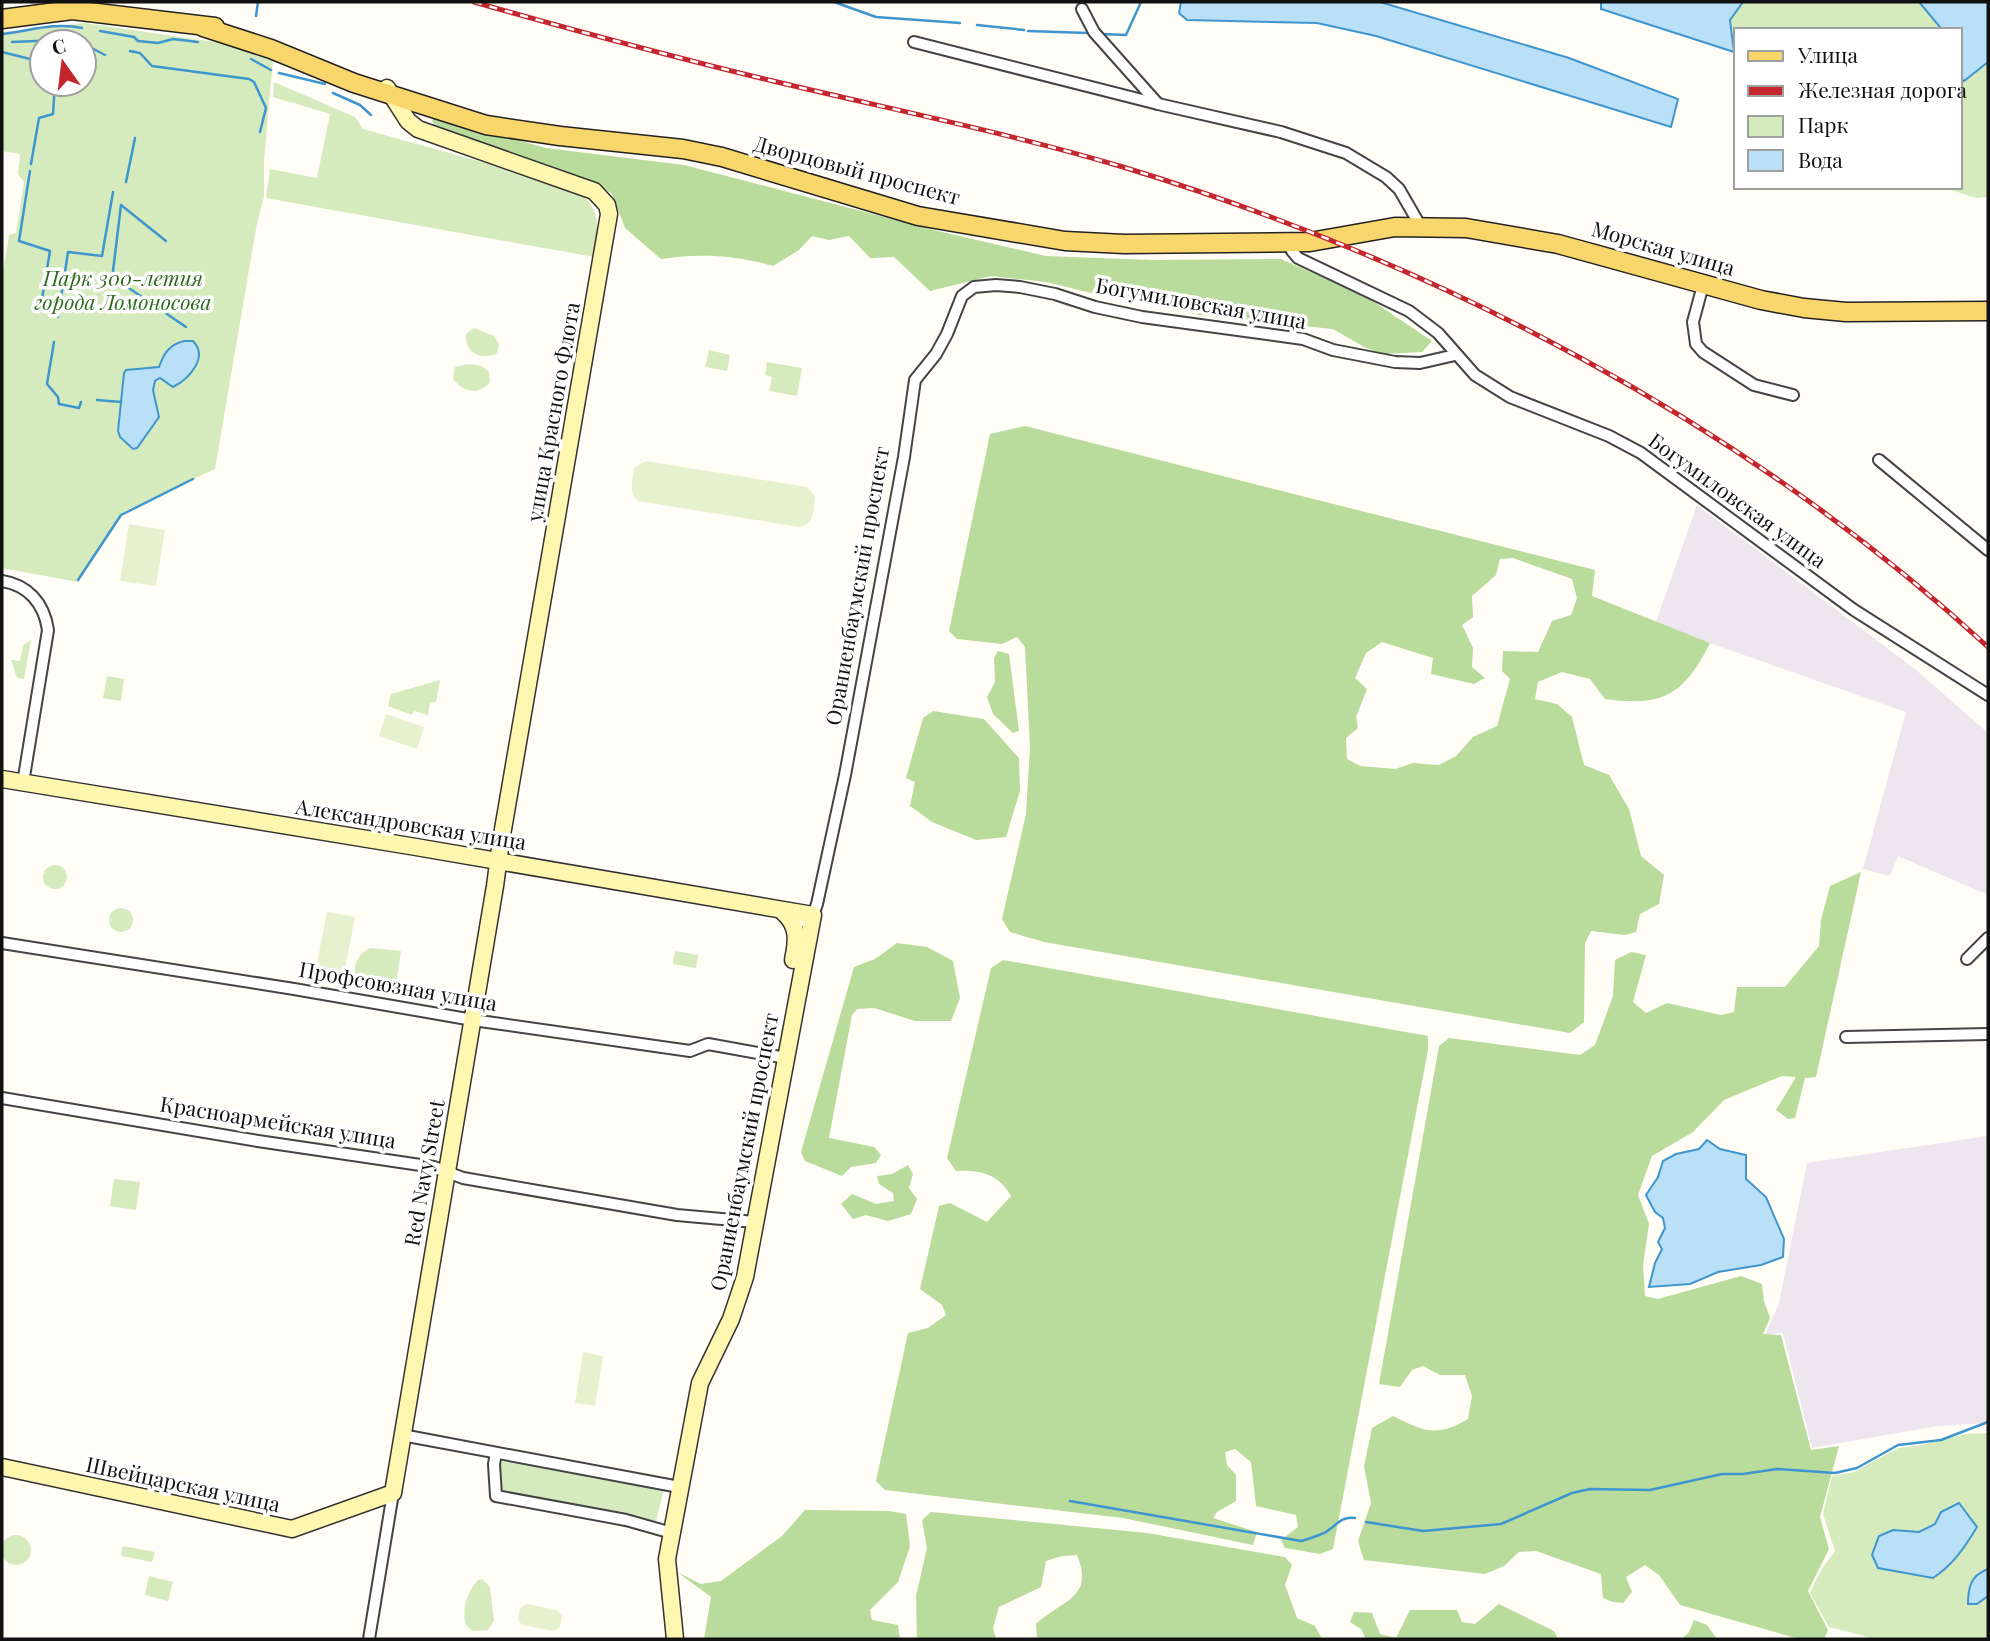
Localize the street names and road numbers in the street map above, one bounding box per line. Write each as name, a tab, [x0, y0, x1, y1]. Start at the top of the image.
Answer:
street label: Дворцовый проспект	[751, 128, 964, 210]
street label: Морская улица	[1589, 213, 1739, 281]
street label: Богумиловская улица	[1094, 270, 1309, 334]
street label: улица Красного Флота	[519, 299, 585, 524]
street label: Богумиловская улица	[1644, 425, 1833, 574]
street label: Ораниенбаумский проспект	[818, 444, 894, 727]
street label: Александровская улица	[293, 791, 529, 855]
street label: Профсоюзная улица	[297, 954, 500, 1016]
street label: Ораниенбаумский проспект	[702, 1010, 784, 1293]
street label: Красноармейская улица	[158, 1089, 399, 1154]
street label: Red Navy Street	[396, 1097, 450, 1248]
street label: Швейцарская улица	[84, 1449, 284, 1517]

